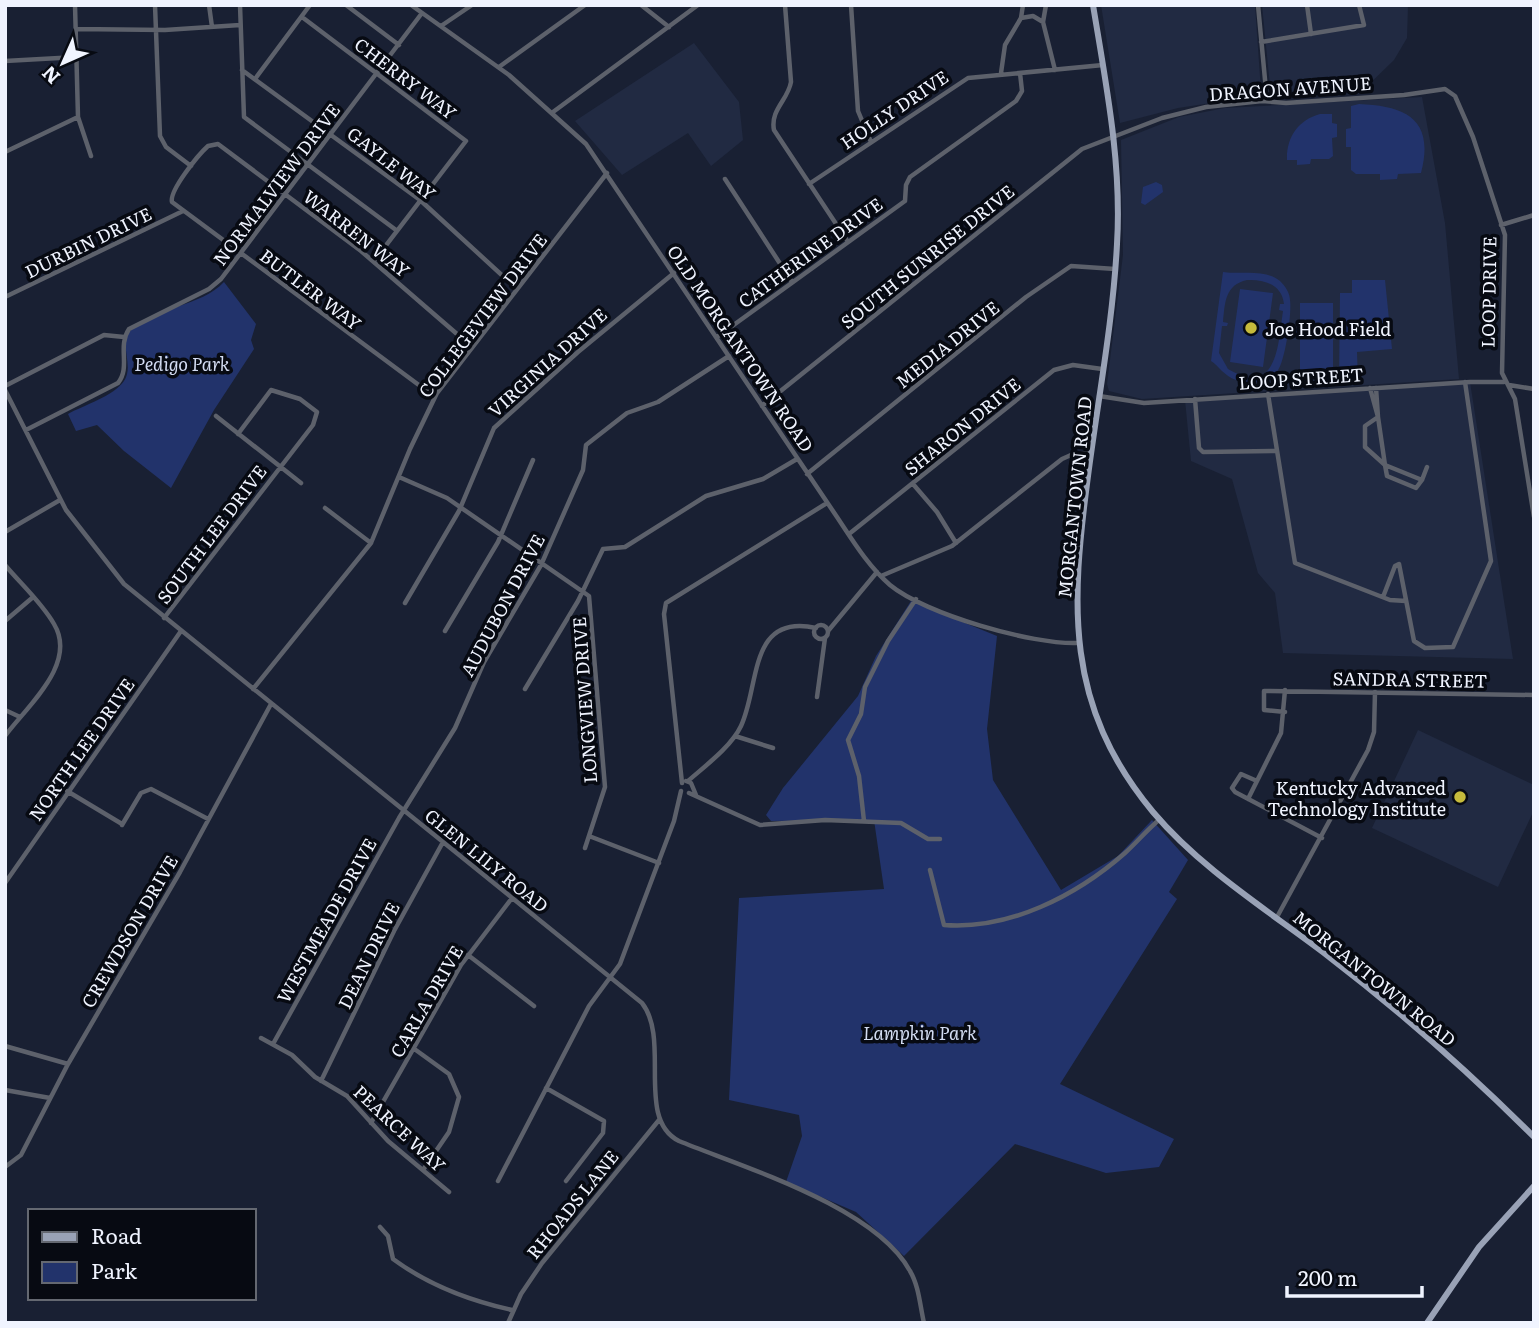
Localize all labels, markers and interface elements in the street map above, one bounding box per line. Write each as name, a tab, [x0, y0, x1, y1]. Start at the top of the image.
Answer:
north arrow	[28, 28, 98, 98]
street label: CHERRY WAY	[349, 31, 463, 126]
text: N	[35, 60, 66, 91]
street label: HOLLY DRIVE	[835, 63, 953, 155]
street label: DRAGON AVENUE	[1208, 69, 1372, 107]
street label: NORMALVIEW DRIVE	[206, 97, 346, 271]
street label: GAYLE WAY	[342, 120, 442, 206]
street label: SOUTH SUNRISE DRIVE	[834, 177, 1020, 335]
street label: WARREN WAY	[298, 183, 416, 283]
street label: CATHERINE DRIVE	[732, 190, 888, 314]
street label: DURBIN DRIVE	[20, 200, 156, 284]
street label: COLLEGEVIEW DRIVE	[411, 227, 553, 403]
street label: LOOP DRIVE	[1474, 236, 1502, 348]
street label: OLD MORGANTOWN ROAD	[661, 239, 821, 457]
street label: BUTLER WAY	[255, 242, 368, 336]
street label: MEDIA DRIVE	[889, 294, 1005, 394]
street label: VIRGINIA DRIVE	[481, 301, 613, 423]
place label: Joe Hood Field	[1265, 315, 1391, 342]
marker: Joe Hood Field	[1243, 320, 1259, 336]
park label: Pedigo Park	[134, 350, 230, 377]
street label: LOOP STREET	[1238, 360, 1364, 396]
street label: SHARON DRIVE	[898, 371, 1026, 481]
street label: MORGANTOWN ROAD	[1050, 395, 1098, 599]
street label: SOUTH LEE DRIVE	[150, 459, 272, 609]
street label: AUDUBON DRIVE	[453, 529, 551, 681]
street label: LONGVIEW DRIVE	[565, 616, 603, 784]
street label: SANDRA STREET	[1332, 664, 1488, 694]
street label: NORTH LEE DRIVE	[21, 672, 141, 826]
place label: Kentucky Advanced Technology Institute	[1267, 774, 1446, 822]
marker: Kentucky Advanced Technology Institute	[1452, 789, 1468, 805]
street label: GLEN LILY ROAD	[419, 802, 555, 918]
street label: WESTMEADE DRIVE	[269, 833, 383, 1007]
street label: CREWDSON DRIVE	[74, 850, 184, 1012]
street label: DEAN DRIVE	[330, 897, 406, 1013]
street label: MORGANTOWN ROAD	[1288, 904, 1462, 1052]
street label: CARLA DRIVE	[383, 940, 469, 1062]
park label: Lampkin Park	[863, 1019, 977, 1046]
street label: PEARCE WAY	[348, 1078, 452, 1178]
street label: RHOADS LANE	[520, 1144, 624, 1264]
legend	[28, 1209, 256, 1300]
text: Road	[91, 1219, 142, 1250]
text: Park	[91, 1254, 137, 1285]
scale bar	[1287, 1254, 1422, 1298]
text: 200 m	[1298, 1261, 1358, 1292]

